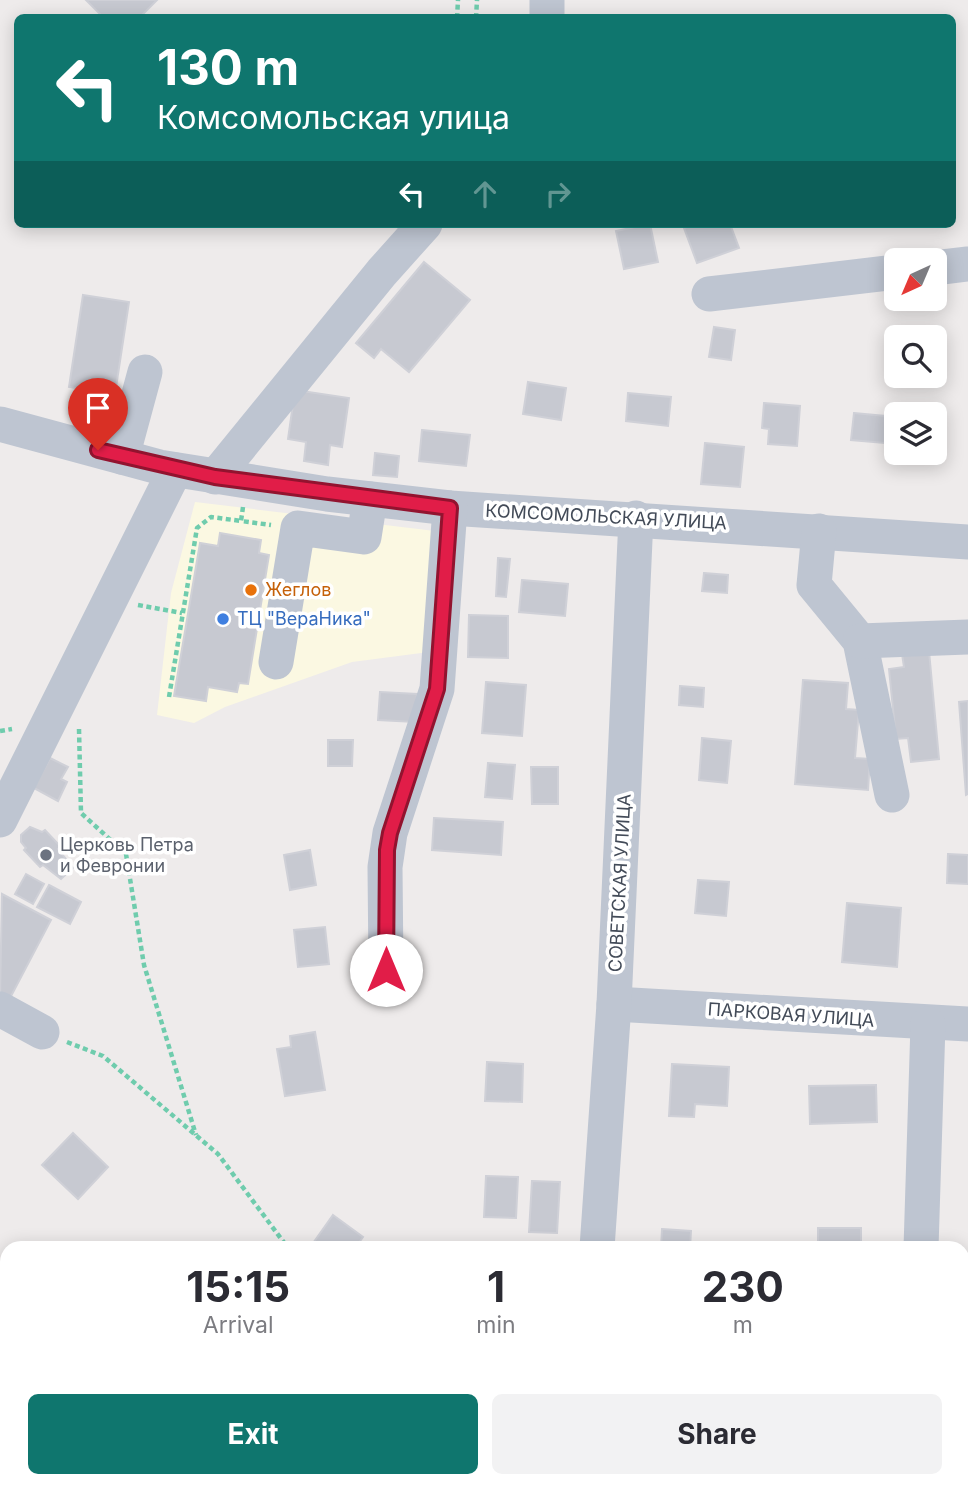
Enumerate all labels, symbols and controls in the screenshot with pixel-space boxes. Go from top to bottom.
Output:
text: 130 m [157,38,299,97]
icon: left [42,42,133,133]
text: Комсомольская улица [157,98,510,137]
icon: left [393,175,431,213]
icon: ahead [466,175,504,213]
icon: right [539,175,577,213]
north arrow [884,248,947,312]
map controls [884,248,947,465]
button: search [884,325,947,388]
pin [68,378,128,450]
icon: arrive [79,389,117,427]
button: layers [884,402,947,465]
street label: КОМСОМОЛЬСКАЯ УЛИЦА [485,500,727,533]
place label: Жеглов [265,579,331,600]
marker: Жеглов [243,582,259,598]
place label: ТЦ "ВераНика" [237,608,371,629]
marker: ТЦ "ВераНика" [215,611,231,627]
street label: СОВЕТСКАЯ УЛИЦА [604,793,635,973]
place label: Церковь Петра и Февронии [60,834,194,876]
marker: Церковь Петра и Февронии [38,847,54,863]
position arrow [349,933,423,1007]
street label: ПАРКОВАЯ УЛИЦА [707,998,875,1031]
text: 15:15 [186,1261,290,1312]
text: 1 [487,1261,505,1312]
text: 230 [702,1261,784,1312]
text: Arrival [203,1311,274,1339]
text: min [476,1311,516,1339]
text: m [733,1311,753,1339]
button: Exit [28,1394,478,1474]
button: Share [492,1394,942,1474]

